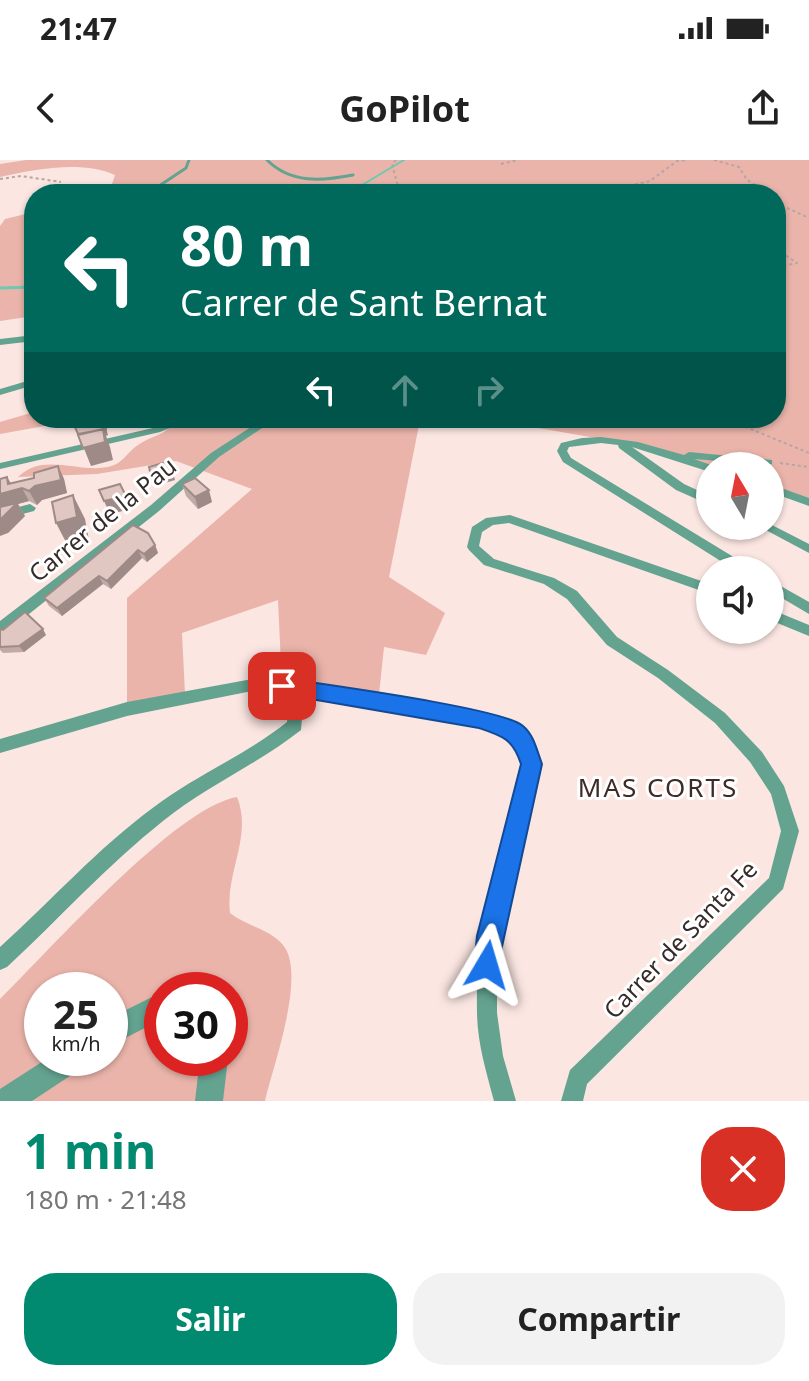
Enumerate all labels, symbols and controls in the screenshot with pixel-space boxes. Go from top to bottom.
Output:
text: 21:47 [40,8,117,49]
text: GoPilot [339,84,470,133]
icon: back [24,86,68,130]
icon: share [741,86,785,130]
text: 80 m [180,206,313,282]
icon: left [48,216,152,320]
text: Carrer de Sant Bernat [180,278,547,327]
icon: left [299,368,343,412]
icon: ahead [383,368,427,412]
icon: right [467,368,511,412]
street label: Carrer de la Pau [21,449,183,589]
north arrow [696,452,784,540]
map controls [696,452,784,644]
button: sound [696,556,784,644]
pin [248,652,316,720]
icon: arrive [260,664,304,708]
district label: MAS CORTS [578,769,738,805]
street label: Carrer de Santa Fe [596,853,764,1025]
position arrow [445,923,529,1007]
speed limit sign: 30 [144,972,248,1076]
text: 25 [53,986,99,1041]
text: km/h [51,1030,101,1057]
text: 1 min [24,1118,156,1183]
button: close [701,1127,785,1211]
text: 180 m · 21:48 [24,1181,187,1217]
button: Salir [24,1273,397,1365]
button: Compartir [413,1273,785,1365]

